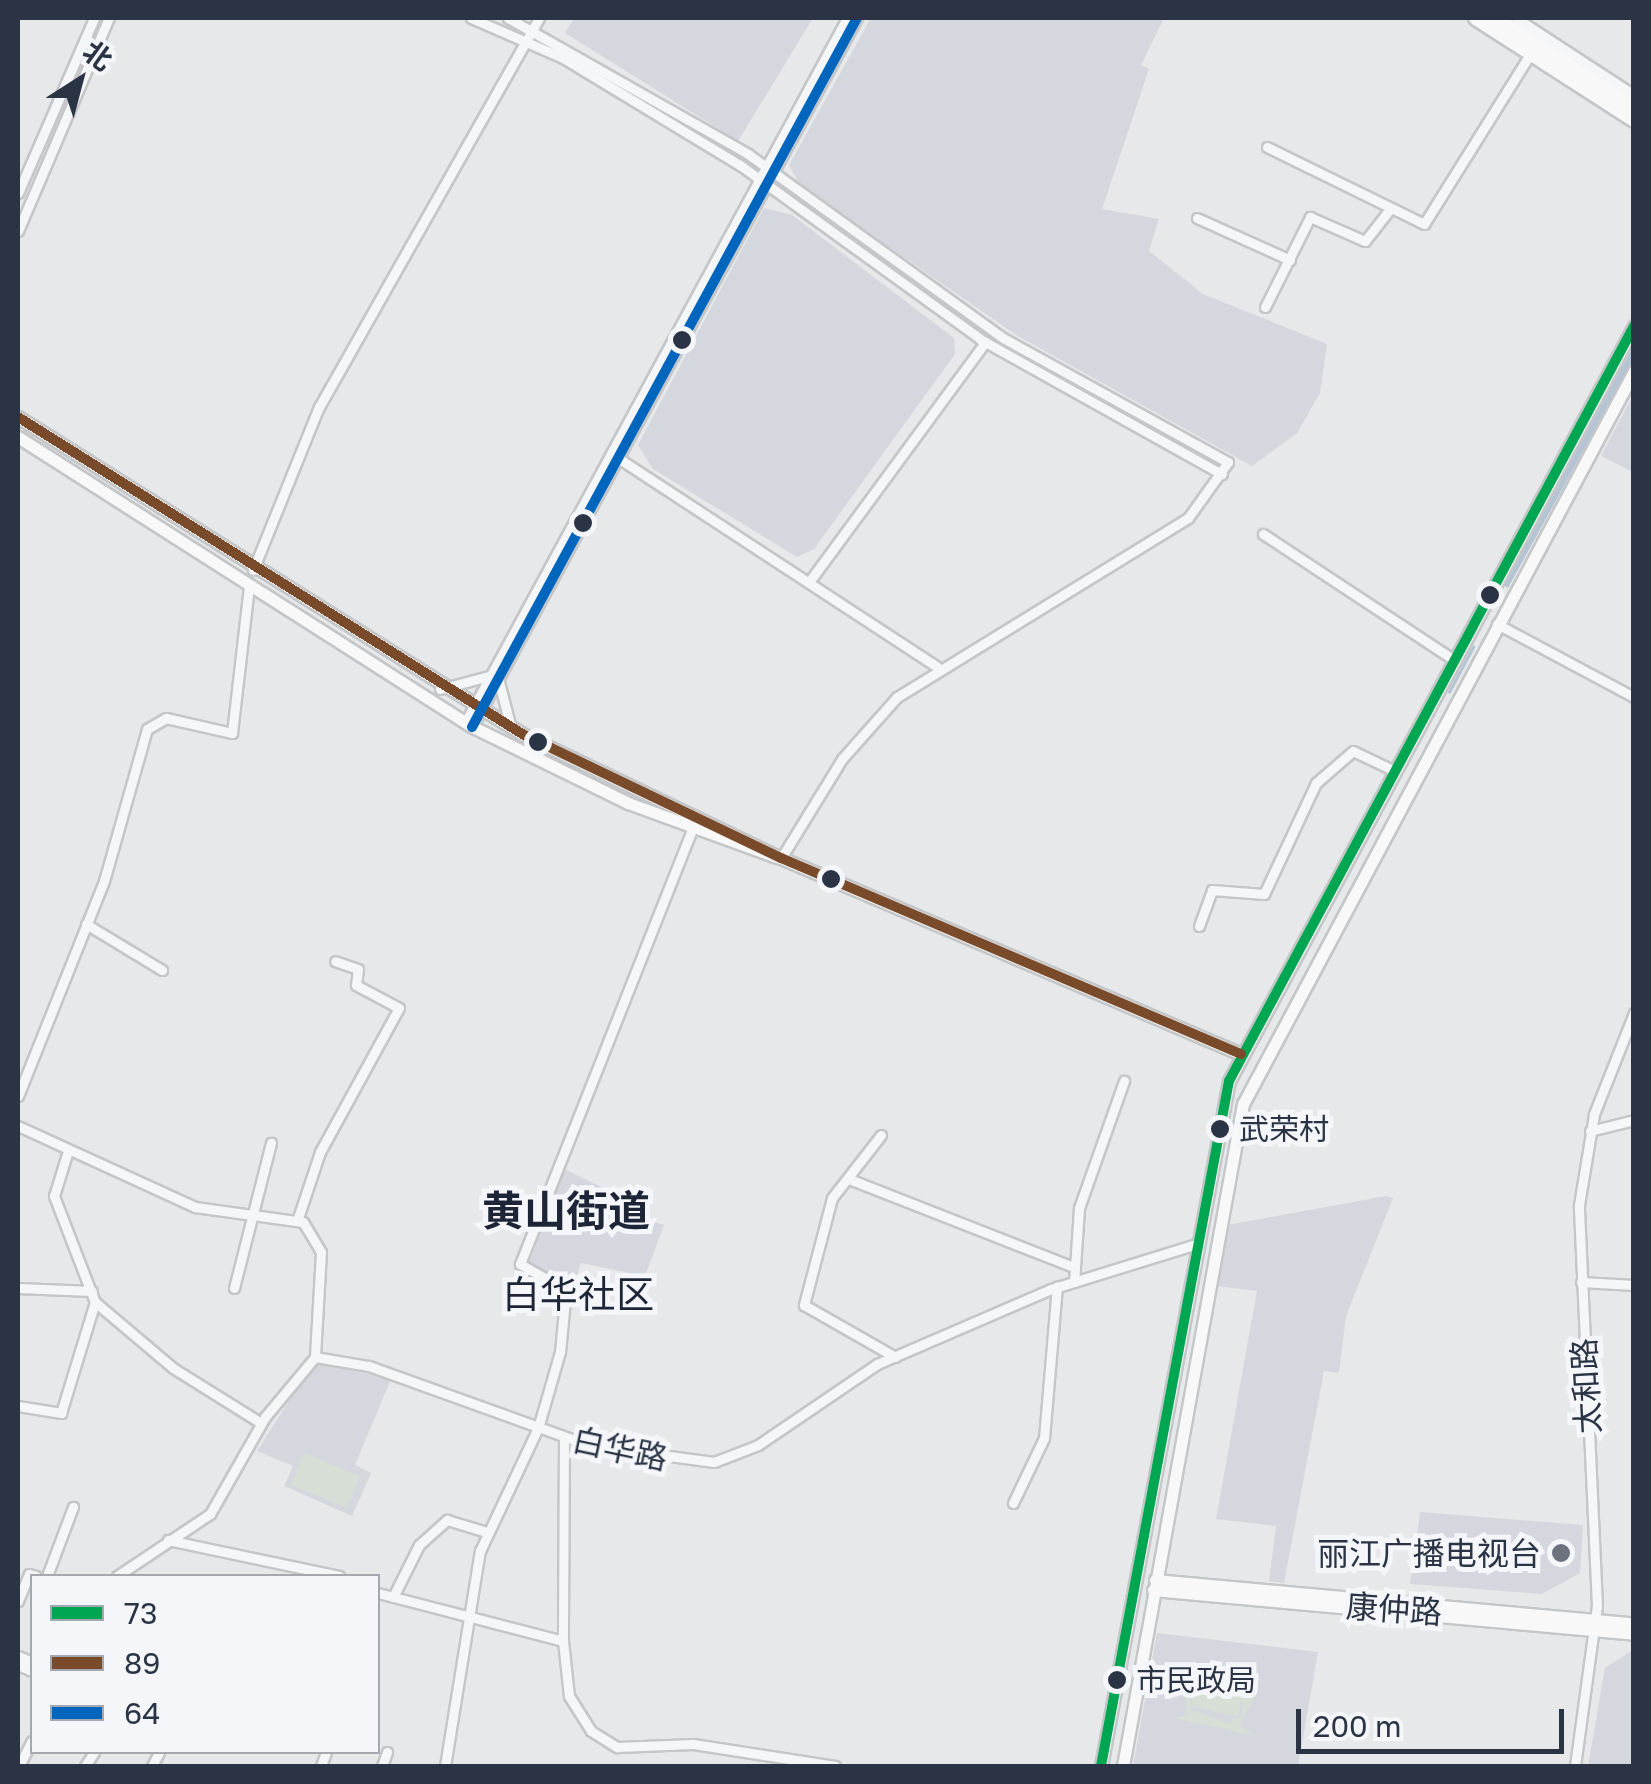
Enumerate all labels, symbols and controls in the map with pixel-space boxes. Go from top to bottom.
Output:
north arrow [30,30,130,130]
text: 北 [77,34,119,77]
unlabelled marker [672,330,692,350]
unlabelled marker [573,513,593,533]
unlabelled marker [1480,585,1500,605]
unlabelled marker [528,732,548,752]
unlabelled marker [821,869,841,889]
place label: 武荣村 [1239,1111,1329,1147]
marker: 武荣村 [1210,1119,1230,1139]
district label: 黄山街道 [482,1185,650,1235]
district label: 白华社区 [502,1271,654,1317]
street label: 太和路 [1564,1337,1608,1435]
street label: 白华路 [569,1420,671,1478]
place label: 丽江广播电视台 [1317,1534,1541,1572]
marker: 丽江广播电视台 [1550,1542,1572,1564]
legend [30,1574,380,1754]
street label: 康仲路 [1345,1586,1443,1632]
text: 73 [124,1595,157,1631]
text: 89 [124,1645,160,1681]
place label: 市民政局 [1136,1662,1256,1698]
marker: 市民政局 [1107,1670,1127,1690]
scale bar [1301,1689,1568,1751]
text: 64 [124,1695,160,1731]
text: 200 m [1313,1708,1402,1744]

